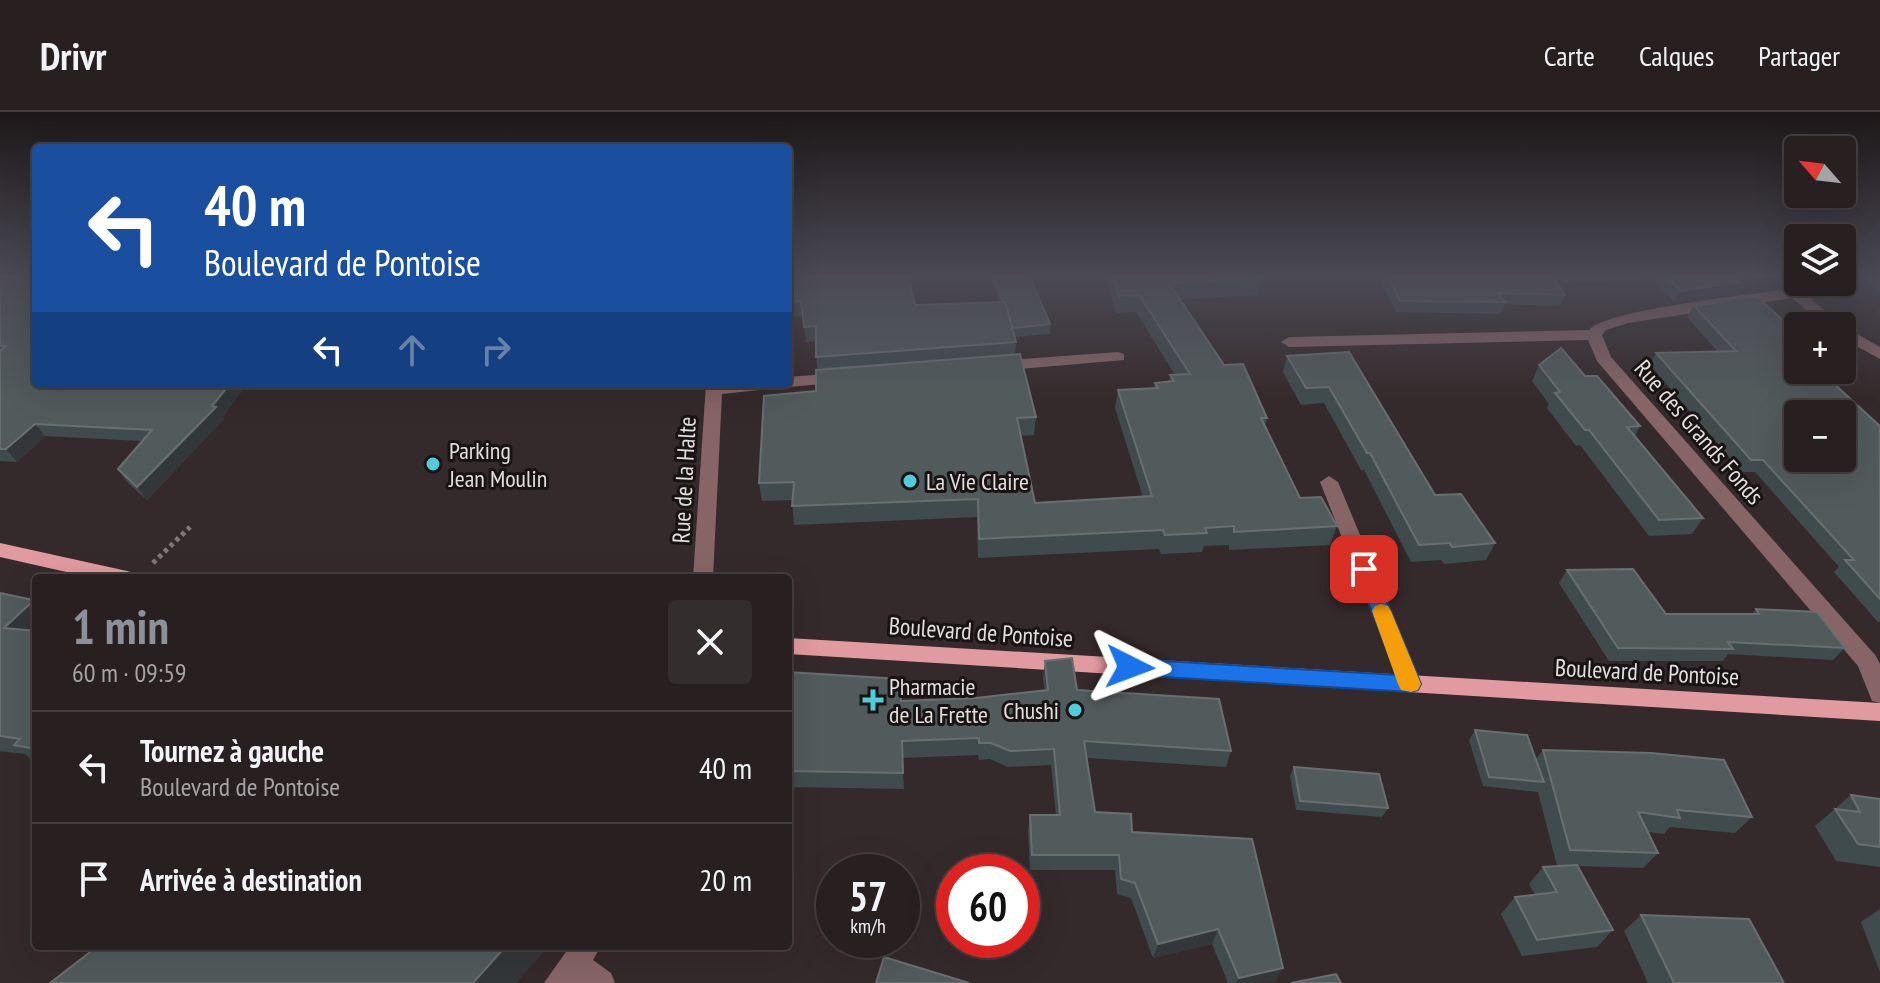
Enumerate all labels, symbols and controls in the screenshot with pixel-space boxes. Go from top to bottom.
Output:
text: Drivr [40,31,106,80]
text: Carte [1544,37,1595,74]
text: Calques [1639,37,1714,74]
text: Partager [1758,37,1840,74]
north arrow [1784,136,1856,208]
map controls [1784,136,1856,472]
text: 40 m [204,169,306,241]
icon: left [72,176,176,280]
button: layers [1784,224,1856,296]
text: Boulevard de Pontoise [204,239,481,286]
button: + [1784,312,1856,384]
icon: left [306,328,350,372]
icon: ahead [390,328,434,372]
icon: right [474,328,518,372]
street label: Rue des Grands Fonds [1628,353,1770,511]
button: − [1784,400,1856,472]
street label: Rue de la Halte [665,416,703,544]
place label: Parking Jean Moulin [448,435,547,494]
marker: Parking Jean Moulin [424,455,442,473]
place label: La Vie Claire [926,466,1029,497]
marker: La Vie Claire [901,472,919,490]
pin [1330,535,1398,603]
icon: arrive [1342,547,1386,591]
text: 1 min [72,595,169,657]
button: close [668,600,752,684]
street label: Boulevard de Pontoise [888,610,1074,654]
position arrow [1088,625,1172,709]
street label: Boulevard de Pontoise [1554,652,1740,692]
text: 60 m · 09:59 [72,656,187,689]
place label: Pharmacie de La Frette [889,671,988,730]
marker: Pharmacie de La Frette [864,691,882,709]
place label: Chushi [1003,695,1059,726]
marker: Chushi [1066,701,1084,719]
text: Tournez à gauche [140,731,324,770]
icon: left [72,745,116,789]
text: 40 m [699,748,752,787]
text: Boulevard de Pontoise [140,770,340,803]
speed limit sign: 60 [936,854,1040,958]
icon: arrive [72,857,116,901]
text: Arrivée à destination [140,860,362,899]
text: 20 m [699,860,752,899]
text: 57 [849,870,887,922]
text: km/h [850,913,886,939]

